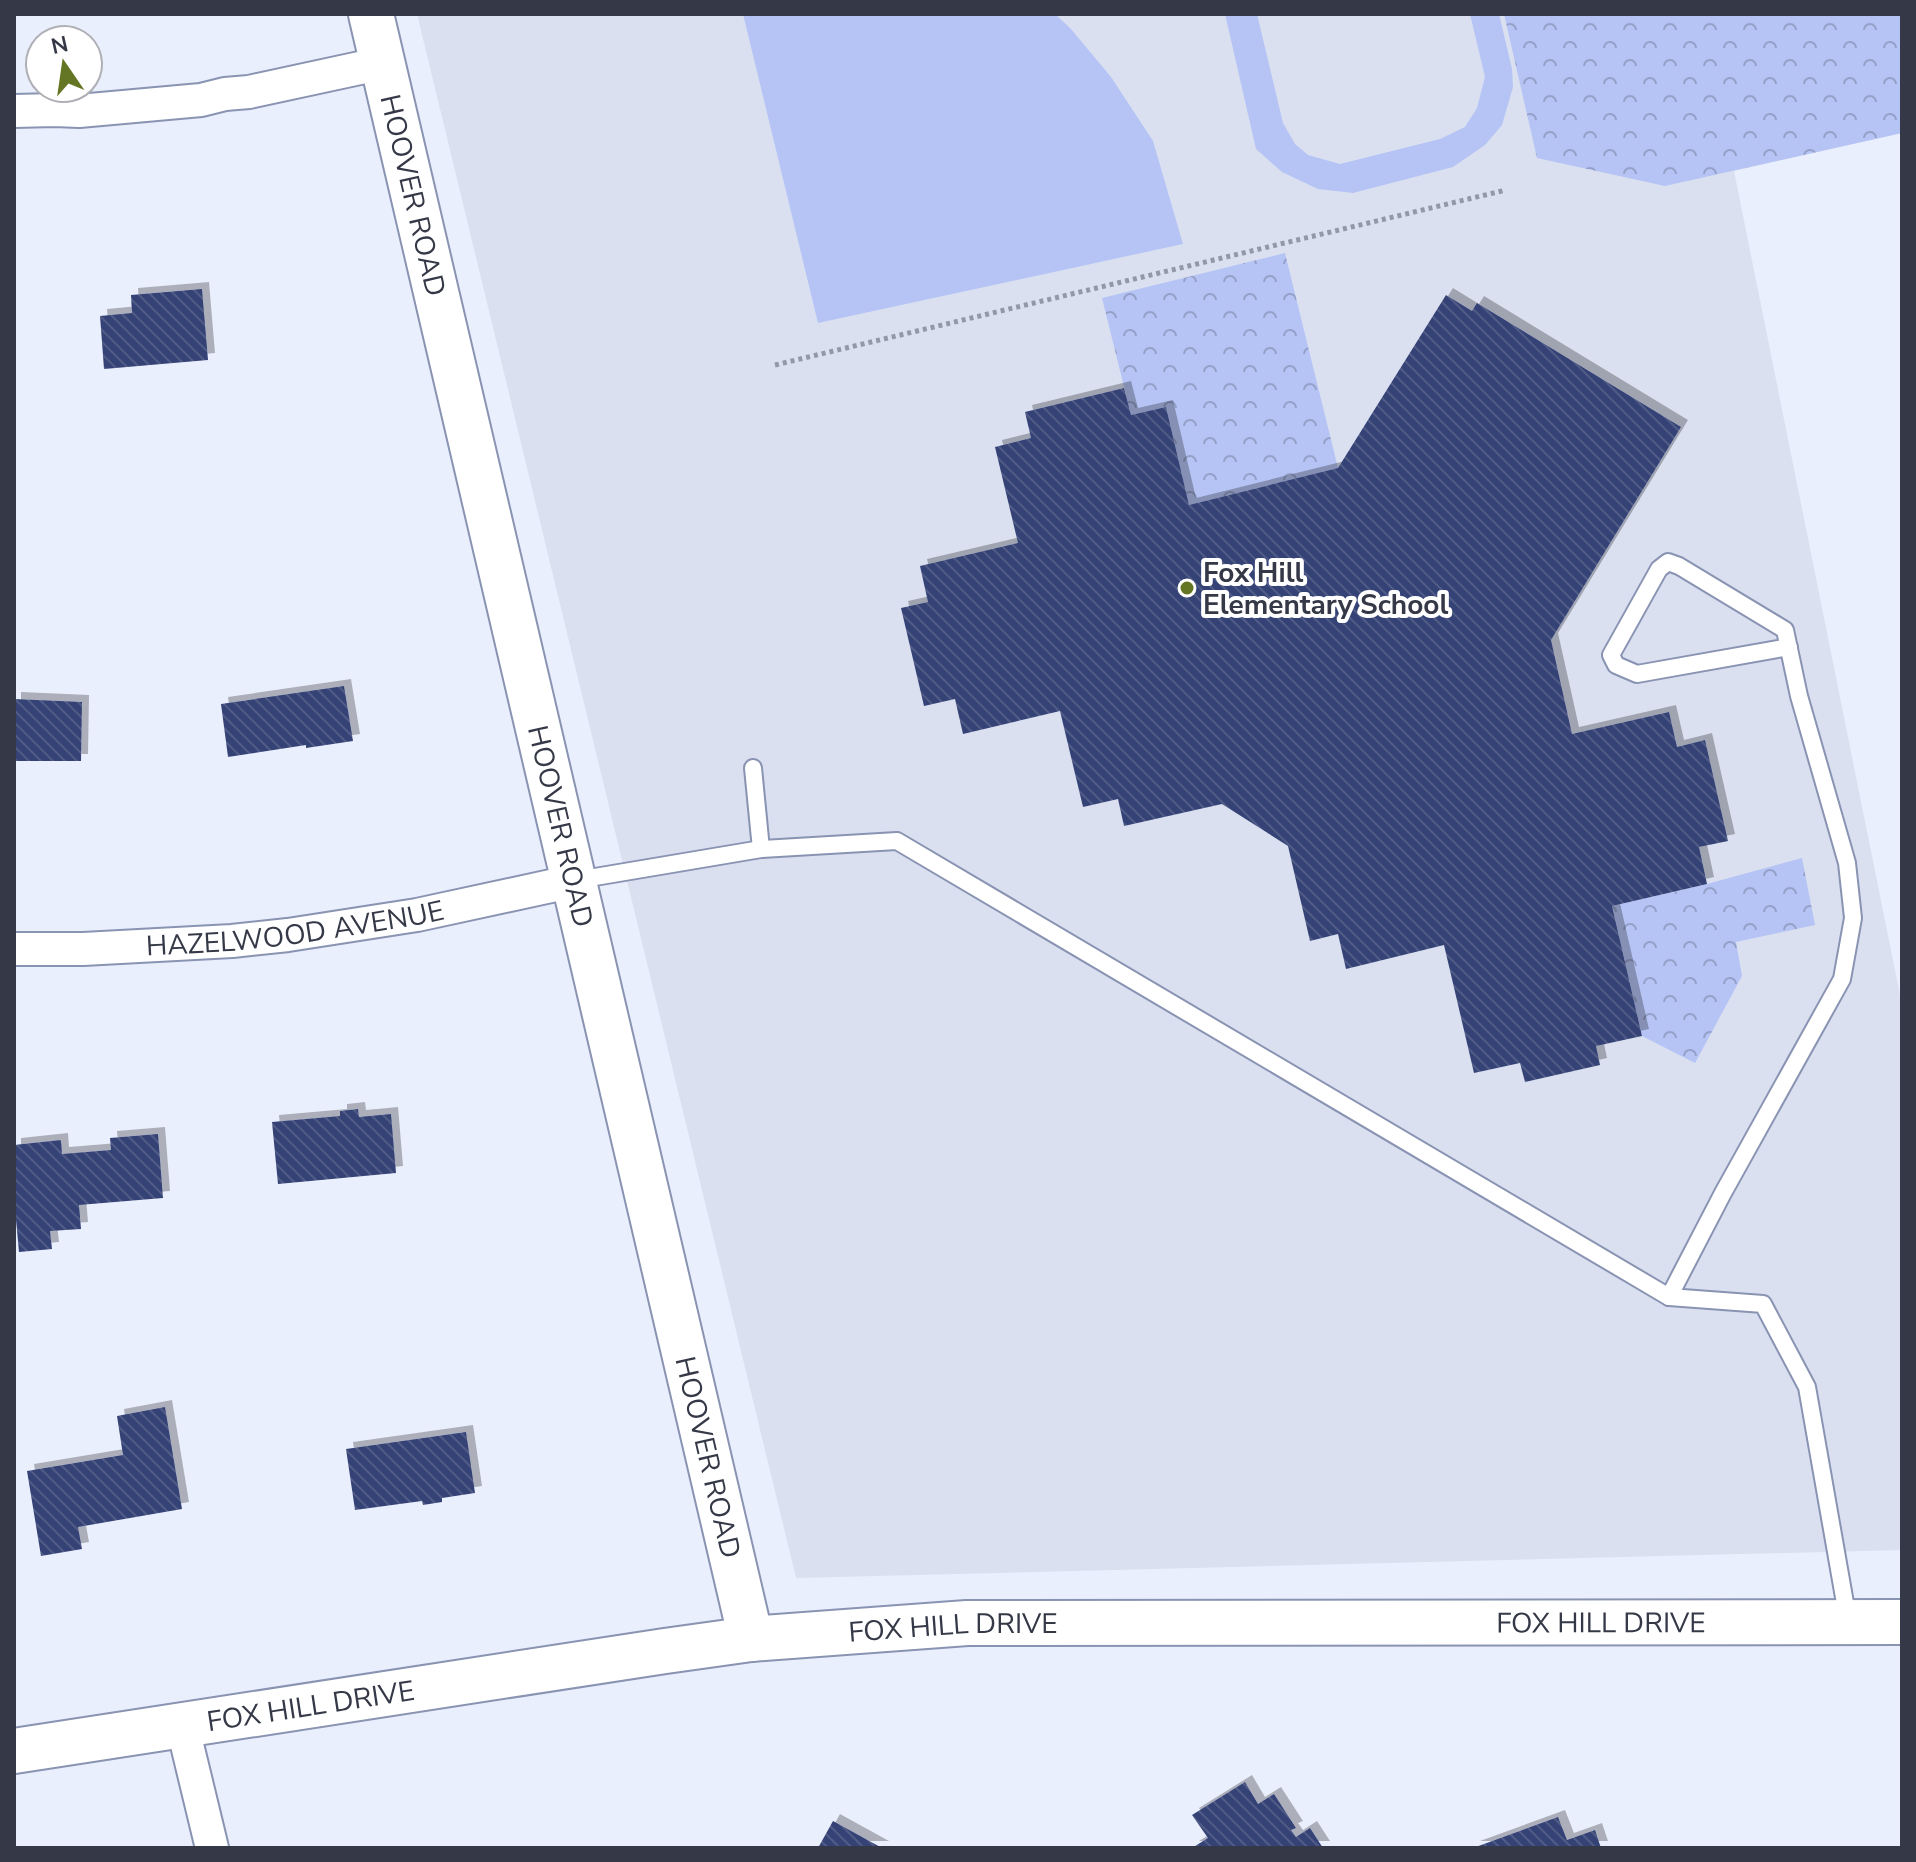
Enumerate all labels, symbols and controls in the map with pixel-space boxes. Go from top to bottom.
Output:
north arrow [24,24,104,104]
text: N [48,29,71,62]
street label: HOOVER ROAD [370,91,454,300]
place label: Fox Hill Elementary School [1203,554,1448,624]
marker: Fox Hill Elementary School [1178,579,1196,597]
street label: HOOVER ROAD [518,722,602,931]
street label: HAZELWOOD AVENUE [145,892,448,966]
street label: HOOVER ROAD [665,1353,749,1562]
street label: FOX HILL DRIVE [1496,1604,1706,1642]
street label: FOX HILL DRIVE [847,1605,1058,1652]
street label: FOX HILL DRIVE [204,1672,417,1741]

